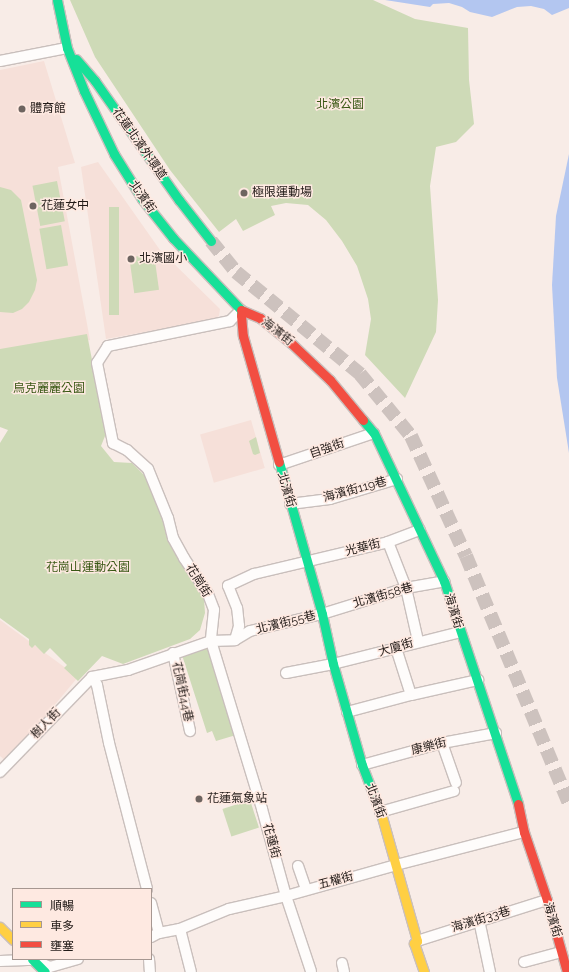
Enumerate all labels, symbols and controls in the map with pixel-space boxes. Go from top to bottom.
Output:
park label: 北濱公園 [316,98,364,112]
place label: 體育館 [30,102,66,116]
marker: 體育館 [17,104,27,114]
street label: 花蓮北濱外環道 [109,105,169,183]
street label: 北濱街 [126,178,158,216]
place label: 極限運動場 [252,186,312,200]
marker: 極限運動場 [239,188,249,198]
place label: 花蓮女中 [41,199,89,213]
marker: 花蓮女中 [28,201,38,211]
place label: 北濱國小 [139,252,187,266]
marker: 北濱國小 [126,254,136,264]
street label: 海濱街 [258,315,296,349]
park label: 烏克麗麗公園 [13,382,85,396]
street label: 自強街 [308,436,346,462]
street label: 北濱街 [274,471,298,509]
street label: 海濱街119巷 [322,475,388,505]
street label: 光華街 [344,537,382,559]
park label: 花崗山運動公園 [46,561,130,575]
street label: 花崗街 [182,562,214,600]
street label: 北濱街58巷 [351,581,415,611]
street label: 海濱街 [441,592,465,630]
street label: 北濱街55巷 [255,609,317,637]
street label: 大廈街 [377,636,415,660]
street label: 花崗街44巷 [169,661,195,723]
street label: 樹人街 [28,706,64,742]
street label: 康樂街 [410,736,448,758]
street label: 北濱街 [362,782,388,820]
place label: 花蓮氣象站 [207,792,267,806]
marker: 花蓮氣象站 [194,794,204,804]
street label: 花蓮街 [259,822,283,860]
street label: 五權街 [317,869,355,893]
legend [12,888,152,960]
text: 順暢 [50,899,74,913]
street label: 海濱街 [540,901,564,939]
street label: 海濱街33巷 [450,904,512,936]
text: 車多 [50,919,74,933]
text: 壅塞 [50,939,74,953]

